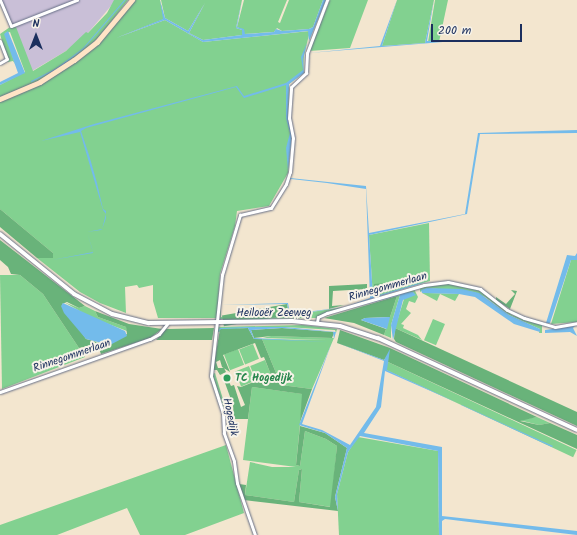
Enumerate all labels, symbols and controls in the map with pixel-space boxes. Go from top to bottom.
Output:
text: N [33,15,39,33]
north arrow [16,16,56,56]
scale bar [433,16,524,42]
text: 200 m [438,21,471,40]
street label: Rinnegommerlaan [347,270,429,304]
street label: Heilooër Zeeweg [237,306,311,320]
street label: Rinnegommerlaan [32,337,112,375]
place label: TC Hogedijk [235,371,292,385]
marker: TC Hogedijk [222,373,232,383]
street label: Hogedijk [220,397,240,437]

